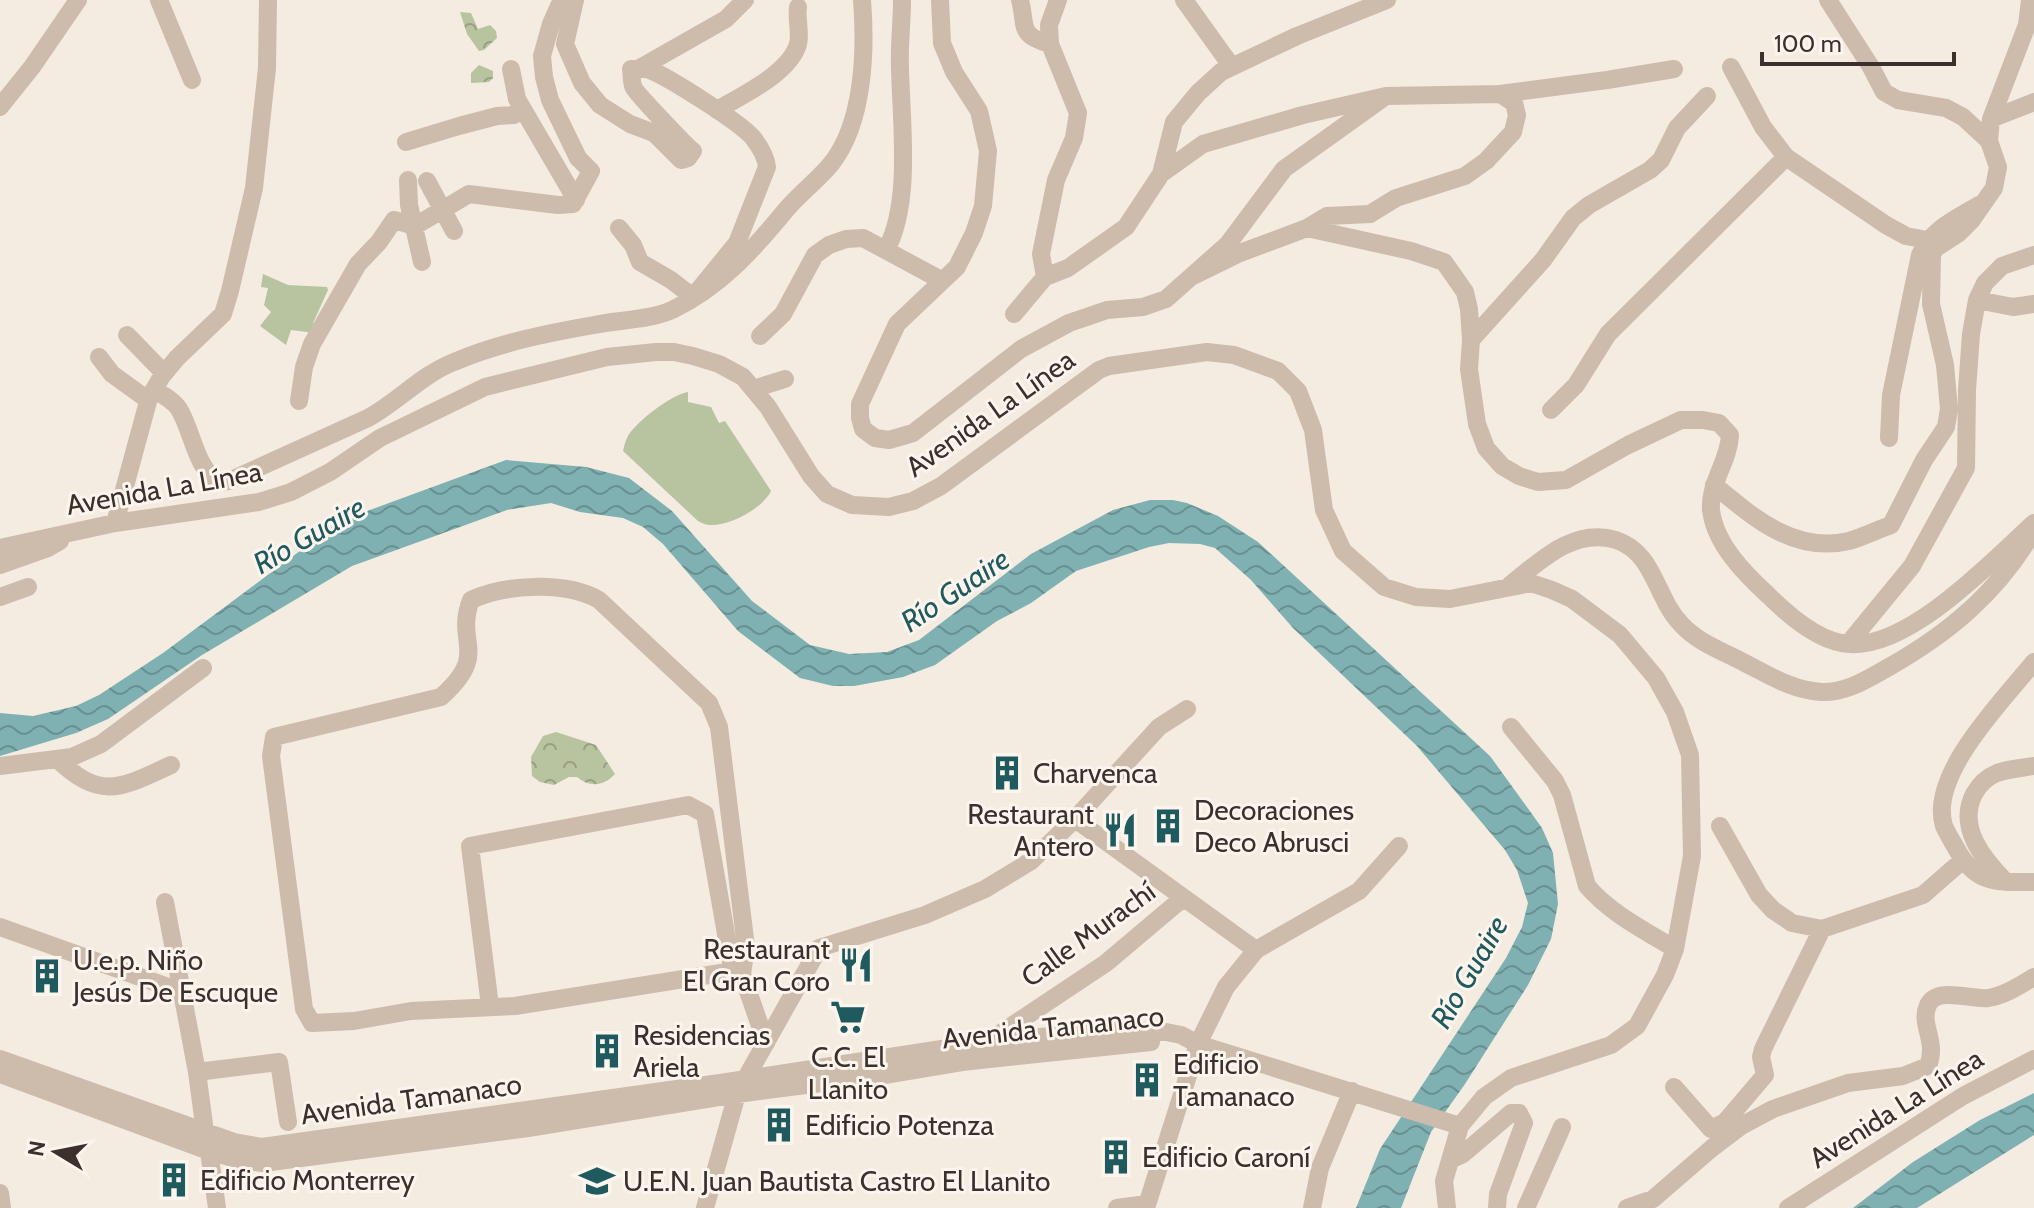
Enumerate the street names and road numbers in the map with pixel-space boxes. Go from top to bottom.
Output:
street label: Avenida La Línea [899,342,1081,484]
street label: Avenida La Línea [63,454,265,522]
street label: Calle Murachí [1014,874,1162,994]
street label: Avenida Tamanaco [941,998,1165,1056]
street label: Avenida La Línea [1803,1041,1990,1175]
street label: Avenida Tamanaco [298,1067,524,1131]

